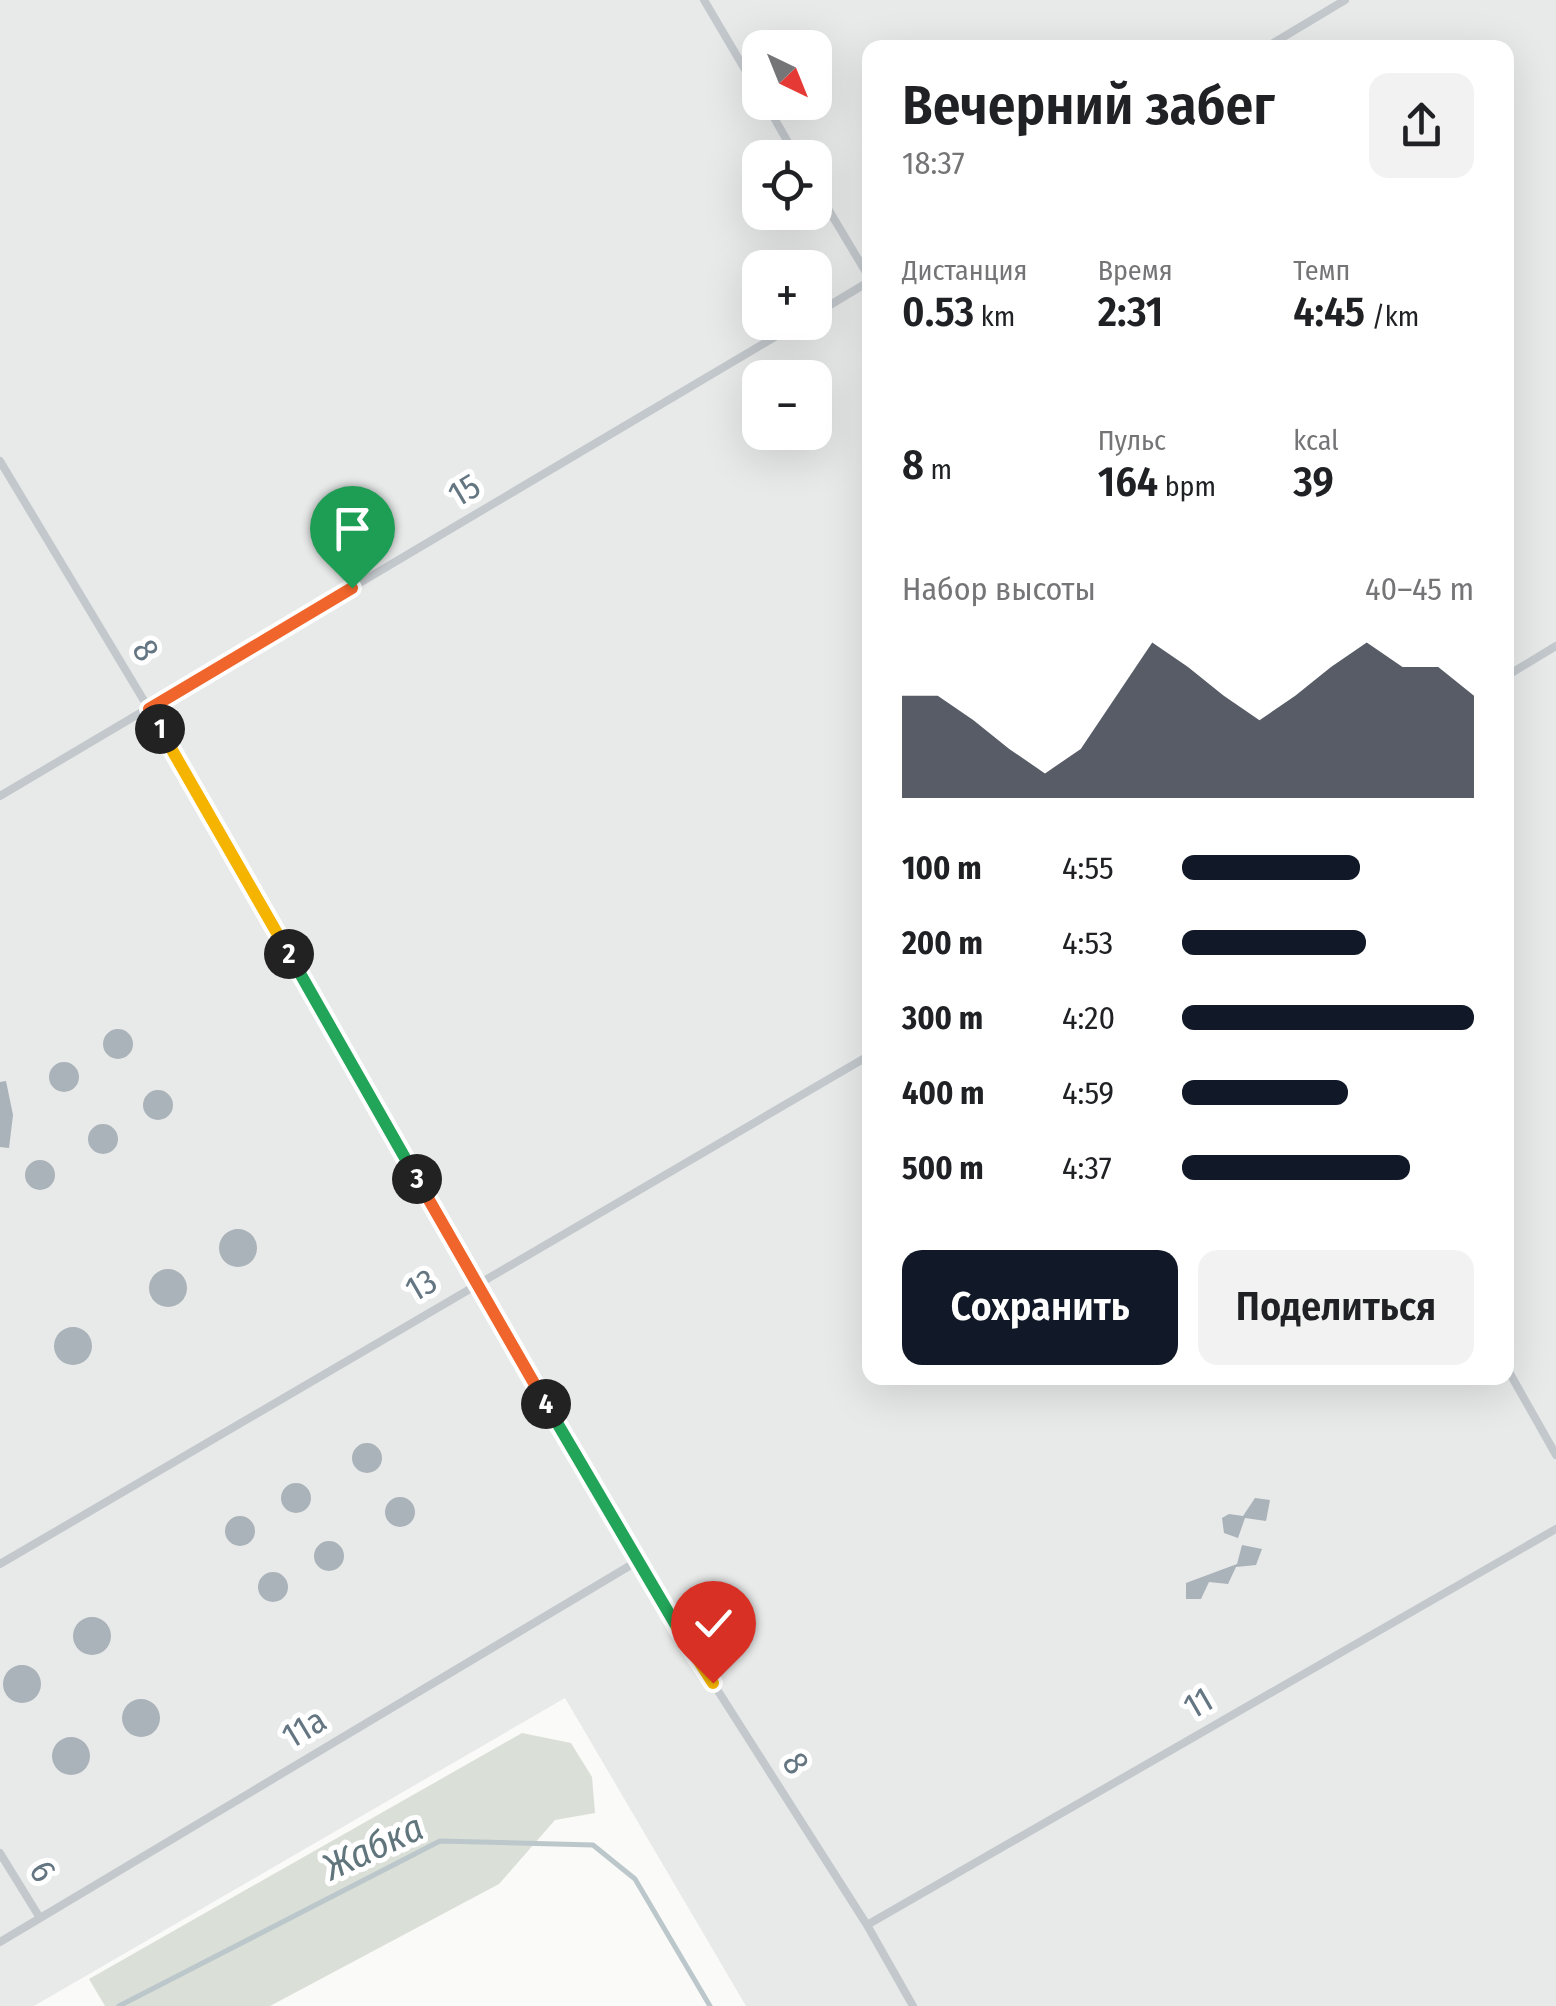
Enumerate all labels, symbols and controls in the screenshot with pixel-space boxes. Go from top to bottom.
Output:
north arrow [742,30,832,120]
map controls [742,30,832,450]
text: Вечерний забег [902,73,1275,139]
button: share [1369,73,1474,178]
button: locate [742,140,832,230]
text: 18:37 [902,144,965,182]
button: + [742,250,832,340]
text: Дистанция [902,254,1027,287]
text: Время [1098,254,1173,287]
text: Темп [1293,254,1350,287]
text: 0.53 [902,287,974,337]
text: 2:31 [1098,287,1163,337]
text: 4:45 [1293,287,1365,337]
text: km [974,300,1015,333]
text: /km [1365,300,1419,333]
button: − [742,360,832,450]
text: Пульс [1098,424,1166,457]
text: kcal [1293,424,1339,457]
text: 8 [902,440,924,490]
text: m [924,453,952,486]
text: 164 [1098,457,1158,507]
text: 39 [1293,457,1334,507]
street label: 15 [440,464,488,516]
text: bpm [1158,470,1216,503]
pin [310,486,395,589]
icon: arrive [325,501,380,556]
text: Набор высоты [902,570,1096,608]
text: 40–45 m [1365,570,1474,608]
street label: 8 [123,632,169,668]
pin: 1 [135,704,185,754]
text: 1 [154,712,166,745]
text: 100 m [902,849,982,887]
text: 4:55 [1062,849,1114,887]
text: 200 m [902,924,983,962]
text: 4:53 [1062,924,1113,962]
pin: 2 [264,929,314,979]
text: 2 [283,937,295,970]
text: 300 m [902,999,983,1037]
text: 4:20 [1062,999,1115,1037]
text: 400 m [902,1074,984,1112]
text: 4:59 [1062,1074,1114,1112]
text: 500 m [902,1149,984,1187]
text: 4:37 [1062,1149,1112,1187]
pin: 3 [392,1154,442,1204]
text: 3 [410,1162,424,1195]
button: Сохранить [902,1250,1178,1365]
button: Поделиться [1198,1250,1474,1365]
street label: 13 [398,1259,444,1311]
pin: 4 [521,1379,571,1429]
text: 4 [539,1387,553,1420]
pin [671,1581,756,1684]
icon: check [686,1596,741,1651]
street label: 11 [1176,1678,1220,1728]
street label: 11a [274,1699,334,1757]
street label: 8 [774,1744,818,1782]
water label: Жабка [315,1804,431,1891]
street label: 6 [21,1853,65,1889]

